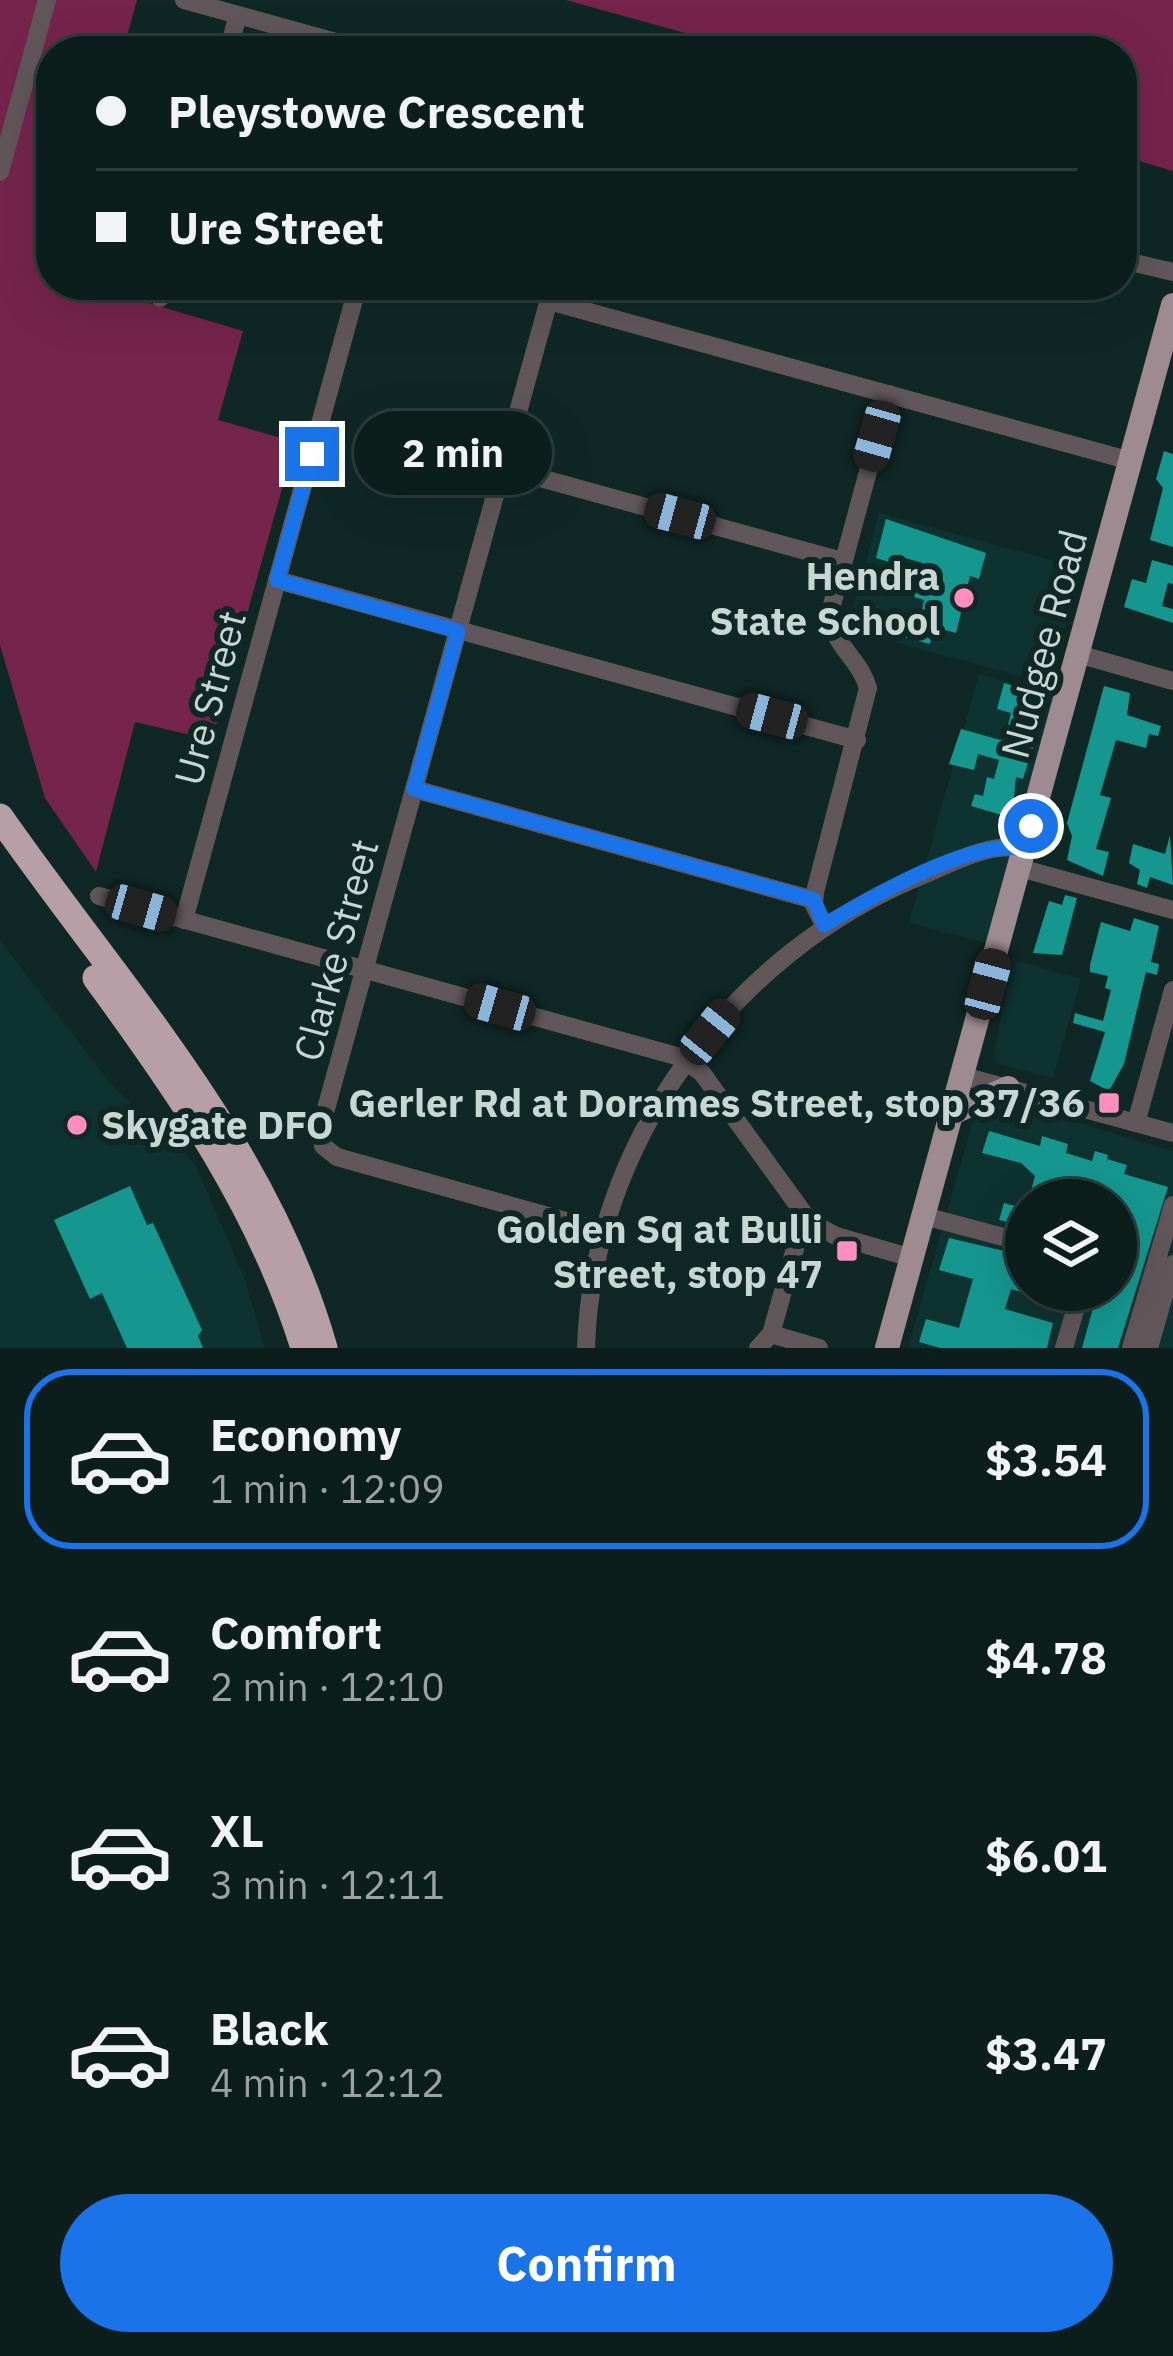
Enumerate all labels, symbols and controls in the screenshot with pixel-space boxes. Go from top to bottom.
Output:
text: Pleystowe Crescent [168,82,585,140]
text: Ure Street [168,198,384,256]
car [850,396,904,476]
callout: 2 min [354,412,552,496]
route end [285,427,339,481]
text: 2 min [402,427,504,478]
car [641,489,719,543]
street label: Nudgee Road [989,524,1098,764]
place label: Hendra State School [710,550,940,646]
marker: Hendra State School [951,585,977,611]
street label: Ure Street [162,605,257,791]
car [733,689,811,743]
route start [1004,799,1058,853]
street label: Clarke Street [281,833,390,1066]
car [101,881,181,935]
car [961,945,1015,1023]
car [460,980,540,1034]
car [673,993,747,1071]
place label: Gerler Rd at Dorames Street, stop 37/36 [348,1077,1085,1128]
marker: Gerler Rd at Dorames Street, stop 37/36 [1096,1090,1122,1116]
place label: Skygate DFO [101,1099,334,1150]
marker: Skygate DFO [64,1112,90,1138]
map controls [1005,1179,1137,1311]
button: layers [1005,1179,1137,1311]
place label: Golden Sq at Bulli Street, stop 47 [496,1203,823,1299]
marker: Golden Sq at Bulli Street, stop 47 [834,1238,860,1264]
icon: car [66,1405,174,1513]
text: Economy [210,1405,401,1463]
text: $3.54 [985,1430,1107,1488]
text: 1 min · 12:09 [210,1463,445,1514]
icon: car [66,1603,174,1711]
text: Comfort [210,1603,382,1661]
text: $4.78 [985,1628,1107,1686]
text: 2 min · 12:10 [210,1661,445,1712]
icon: car [66,1801,174,1909]
text: XL [210,1801,264,1859]
text: $6.01 [985,1826,1107,1884]
text: 3 min · 12:11 [210,1859,445,1910]
icon: car [66,1999,174,2107]
text: Black [210,1999,329,2057]
text: $3.47 [985,2024,1107,2082]
text: 4 min · 12:12 [210,2057,445,2108]
button: Confirm [60,2194,1113,2332]

